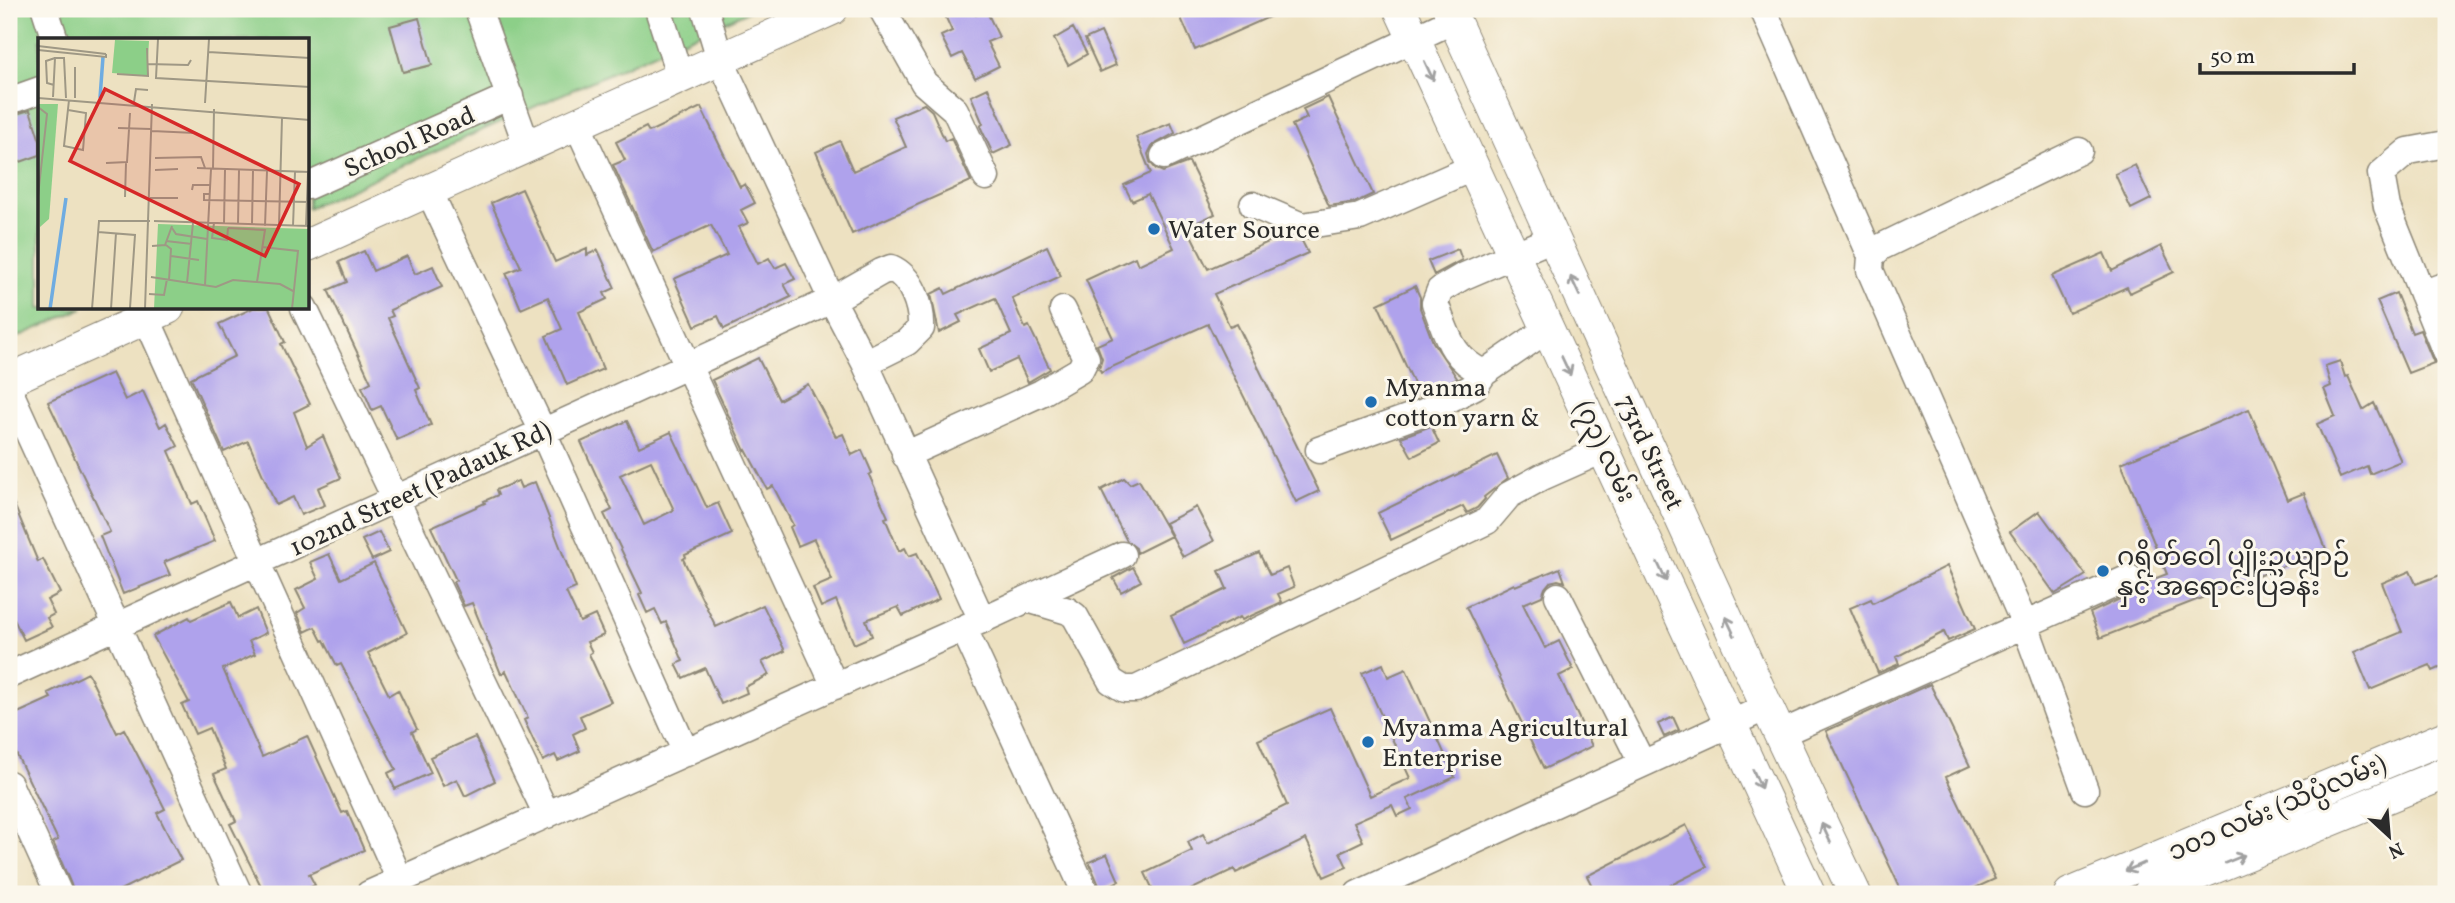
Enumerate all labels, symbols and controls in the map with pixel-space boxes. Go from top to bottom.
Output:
scale bar [2200,32,2354,76]
inset map [38,38,310,310]
text: 50 m [2210,43,2255,72]
one-way arrow [1423,60,1436,81]
street label: School Road [339,98,481,188]
place label: Water Source [1168,213,1320,249]
marker: Water Source [1146,221,1162,237]
one-way arrow [1568,275,1581,297]
one-way arrow [1560,355,1573,376]
place label: Myanma cotton yarn & [1385,371,1540,437]
street label: 73rd Street [1607,389,1692,517]
marker: Myanma cotton yarn & [1363,394,1379,410]
street label: (၇၃) လမ်း [1564,394,1644,509]
street label: 102nd Street (Padauk Rd) [284,413,558,566]
place label: ဂရိတ်ဝေါ ပျိုးဥယျာဉ် နှင့် အရောင်းပြခန်း [2117,539,2349,607]
one-way arrow [1656,561,1669,582]
marker: ဂရိတ်ဝေါ ပျိုးဥယျာဉ် နှင့် အရောင်းပြခန်း [2095,563,2111,579]
one-way arrow [1723,616,1736,637]
place label: Myanma Agricultural Enterprise [1382,711,1628,777]
marker: Myanma Agricultural Enterprise [1360,734,1376,750]
street label: ၁၀၁ လမ်း (သိပ္ပံလမ်း) [2163,746,2393,873]
one-way arrow [1751,767,1764,789]
north arrow [2354,802,2424,872]
one-way arrow [1819,822,1832,843]
text: N [2383,835,2407,864]
one-way arrow [2224,852,2246,865]
one-way arrow [2124,861,2146,874]

